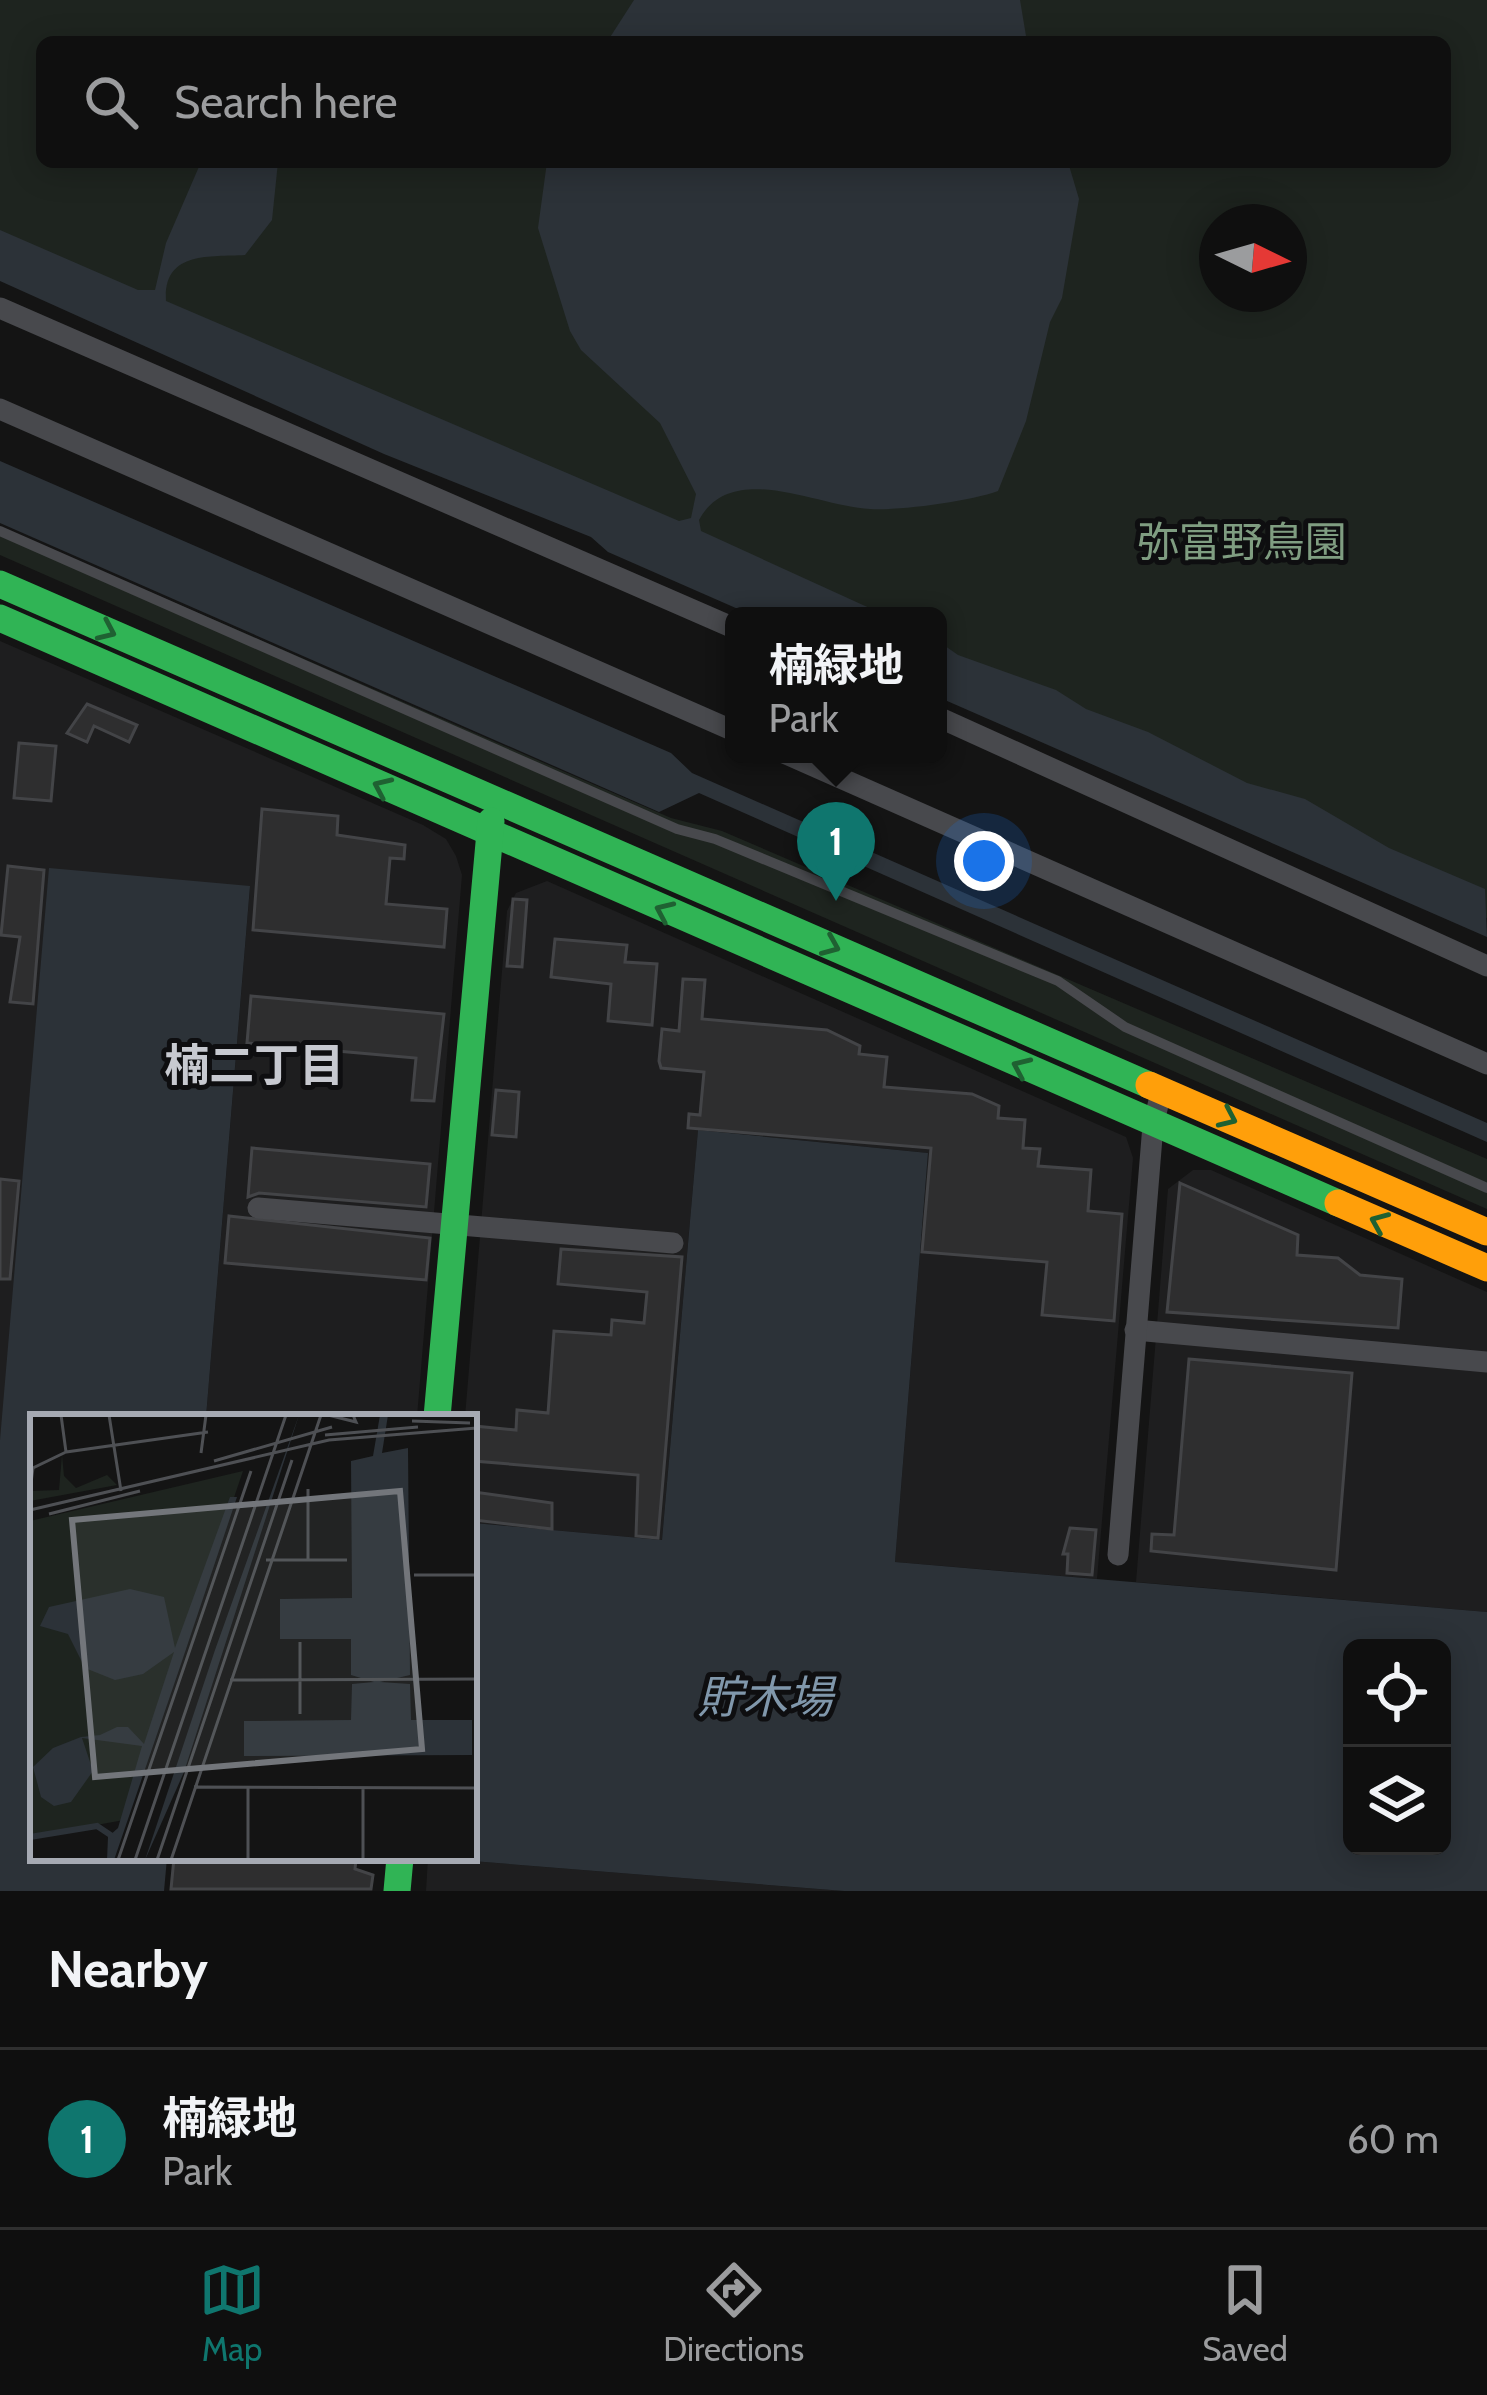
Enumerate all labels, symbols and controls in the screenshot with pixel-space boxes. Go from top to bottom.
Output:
search box [36,36,1451,168]
icon: search [78,69,144,135]
text: Search here [174,75,398,129]
north arrow [1199,204,1307,312]
park label: 弥富野鳥園 [1137,516,1347,568]
popup [725,607,947,763]
one-way arrow [96,617,117,641]
text: 楠緑地 [768,638,904,692]
text: Park [768,694,839,742]
one-way arrow [373,778,395,802]
pin: 1 [797,802,875,901]
your location [954,831,1014,891]
one-way arrow [655,901,676,925]
one-way arrow [819,931,841,955]
district label: 楠二丁目 [164,1038,344,1092]
one-way arrow [1012,1057,1033,1081]
one-way arrow [1215,1103,1237,1127]
one-way arrow [1370,1212,1392,1236]
inset map [30,1414,477,1861]
map controls [1343,1639,1451,1855]
button: locate [1343,1639,1451,1747]
water label: 貯木場 [697,1670,837,1724]
button: layers [1343,1747,1451,1855]
text: Nearby [48,1938,208,2000]
text: 楠緑地 [162,2091,297,2145]
text: 1 [80,2115,94,2163]
text: 60 m [1347,2115,1439,2163]
text: Park [162,2147,232,2195]
tab: Map [199,2257,265,2369]
tab: Directions [663,2257,804,2369]
tab: Saved [1202,2257,1288,2369]

